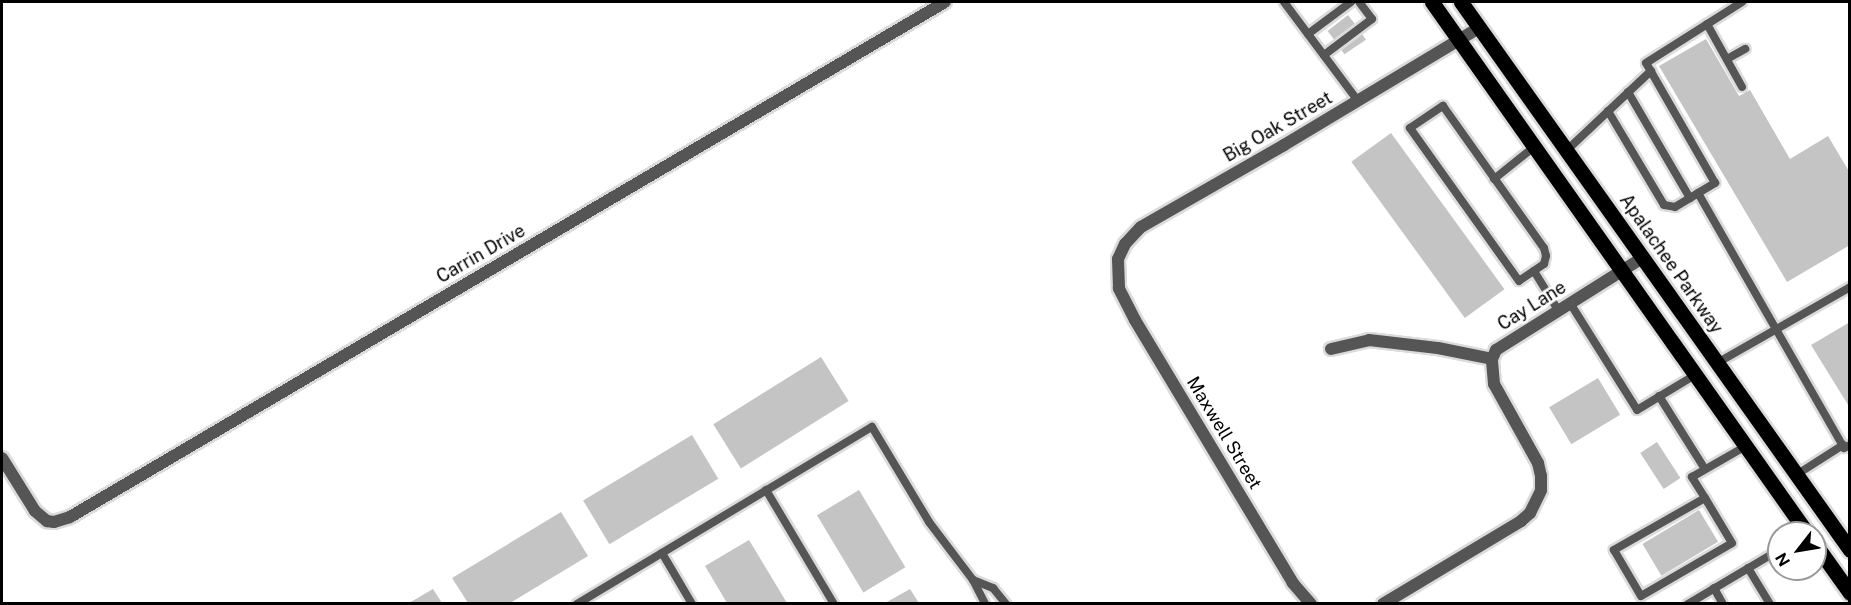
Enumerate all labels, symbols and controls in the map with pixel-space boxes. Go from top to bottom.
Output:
street label: Big Oak Street [1220,87,1336,167]
street label: Apalachee Parkway [1615,190,1727,338]
street label: Carrin Drive [433,220,529,288]
street label: Cay Lane [1494,277,1570,335]
street label: Maxwell Street [1182,373,1266,493]
north arrow [1767,521,1827,581]
text: N [1771,549,1794,570]

